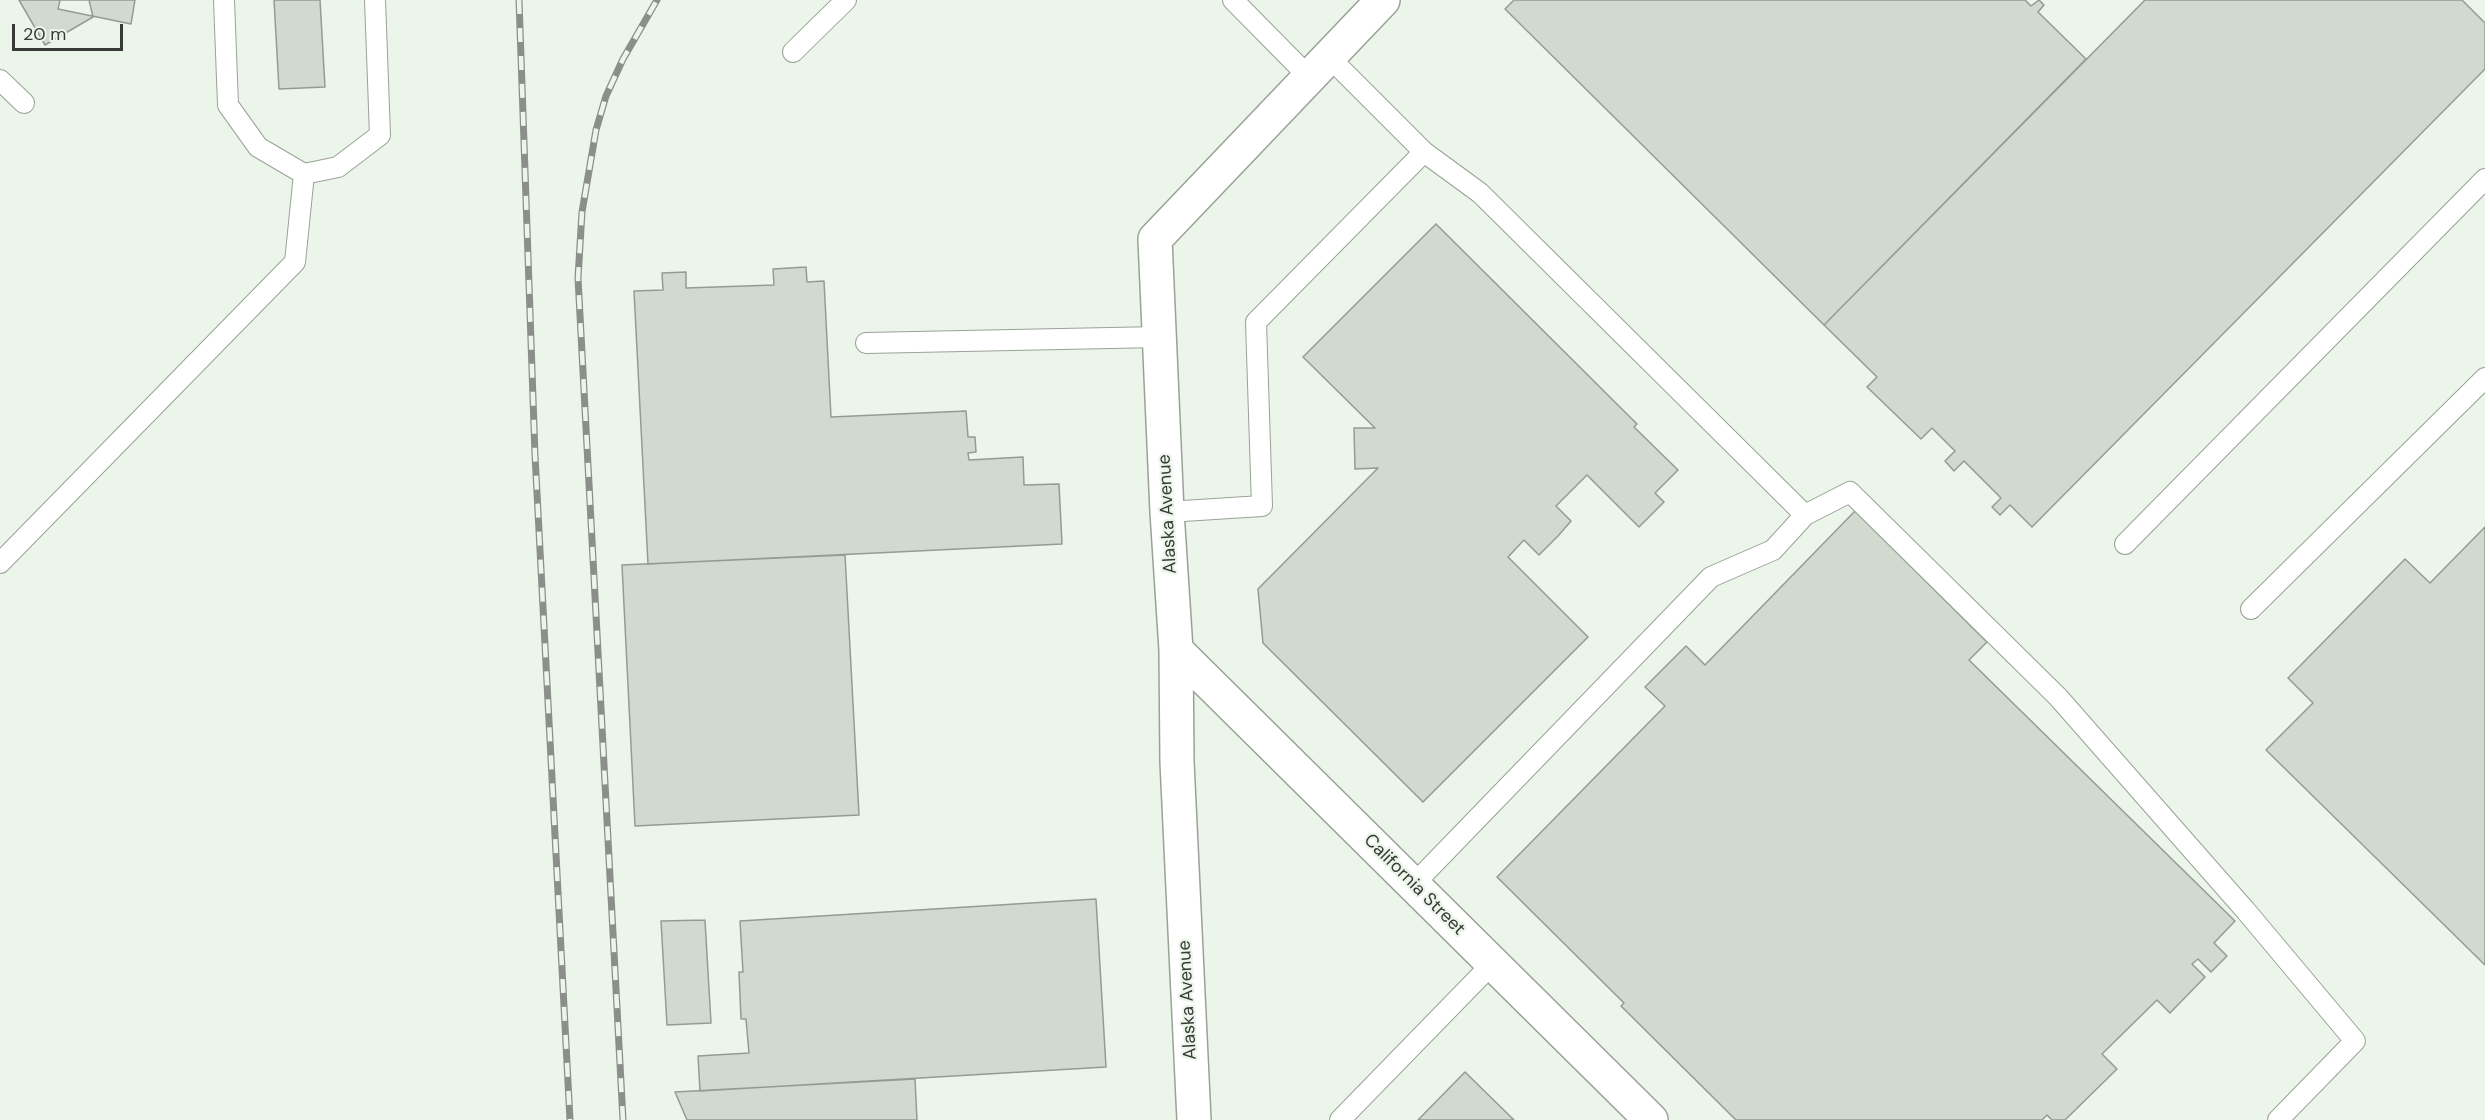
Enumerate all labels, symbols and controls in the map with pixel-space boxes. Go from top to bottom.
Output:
scale bar [15,12,126,50]
text: 20 m [23,22,66,46]
street label: Alaska Avenue [1154,454,1182,574]
street label: California Street [1359,830,1469,940]
street label: Alaska Avenue [1174,940,1202,1060]

